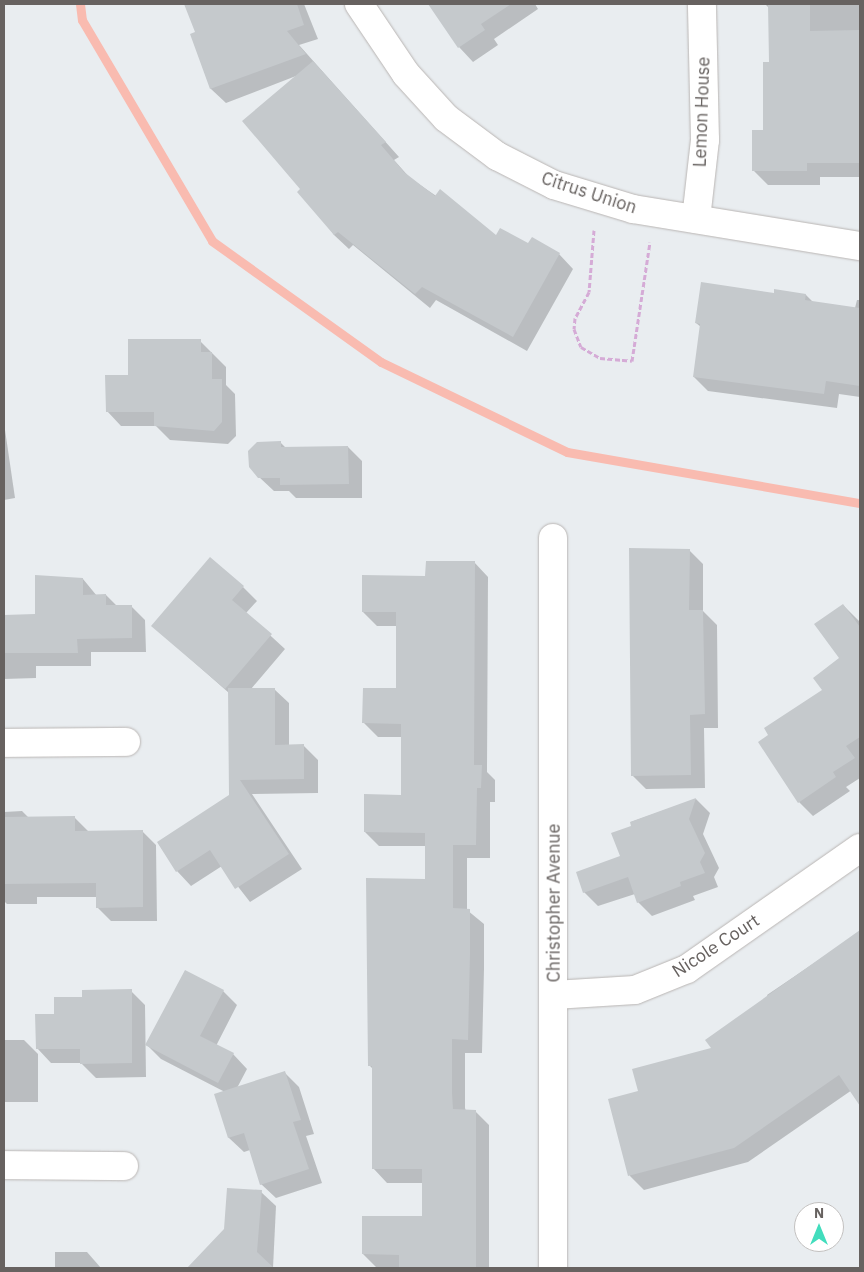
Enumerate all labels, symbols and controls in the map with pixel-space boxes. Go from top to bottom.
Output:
street label: Lemon House [689,56,715,168]
street label: Citrus Union [539,167,639,219]
street label: Christopher Avenue [543,824,565,982]
street label: Nicole Court [668,910,764,982]
north arrow [794,1202,844,1252]
text: N [814,1204,824,1222]

